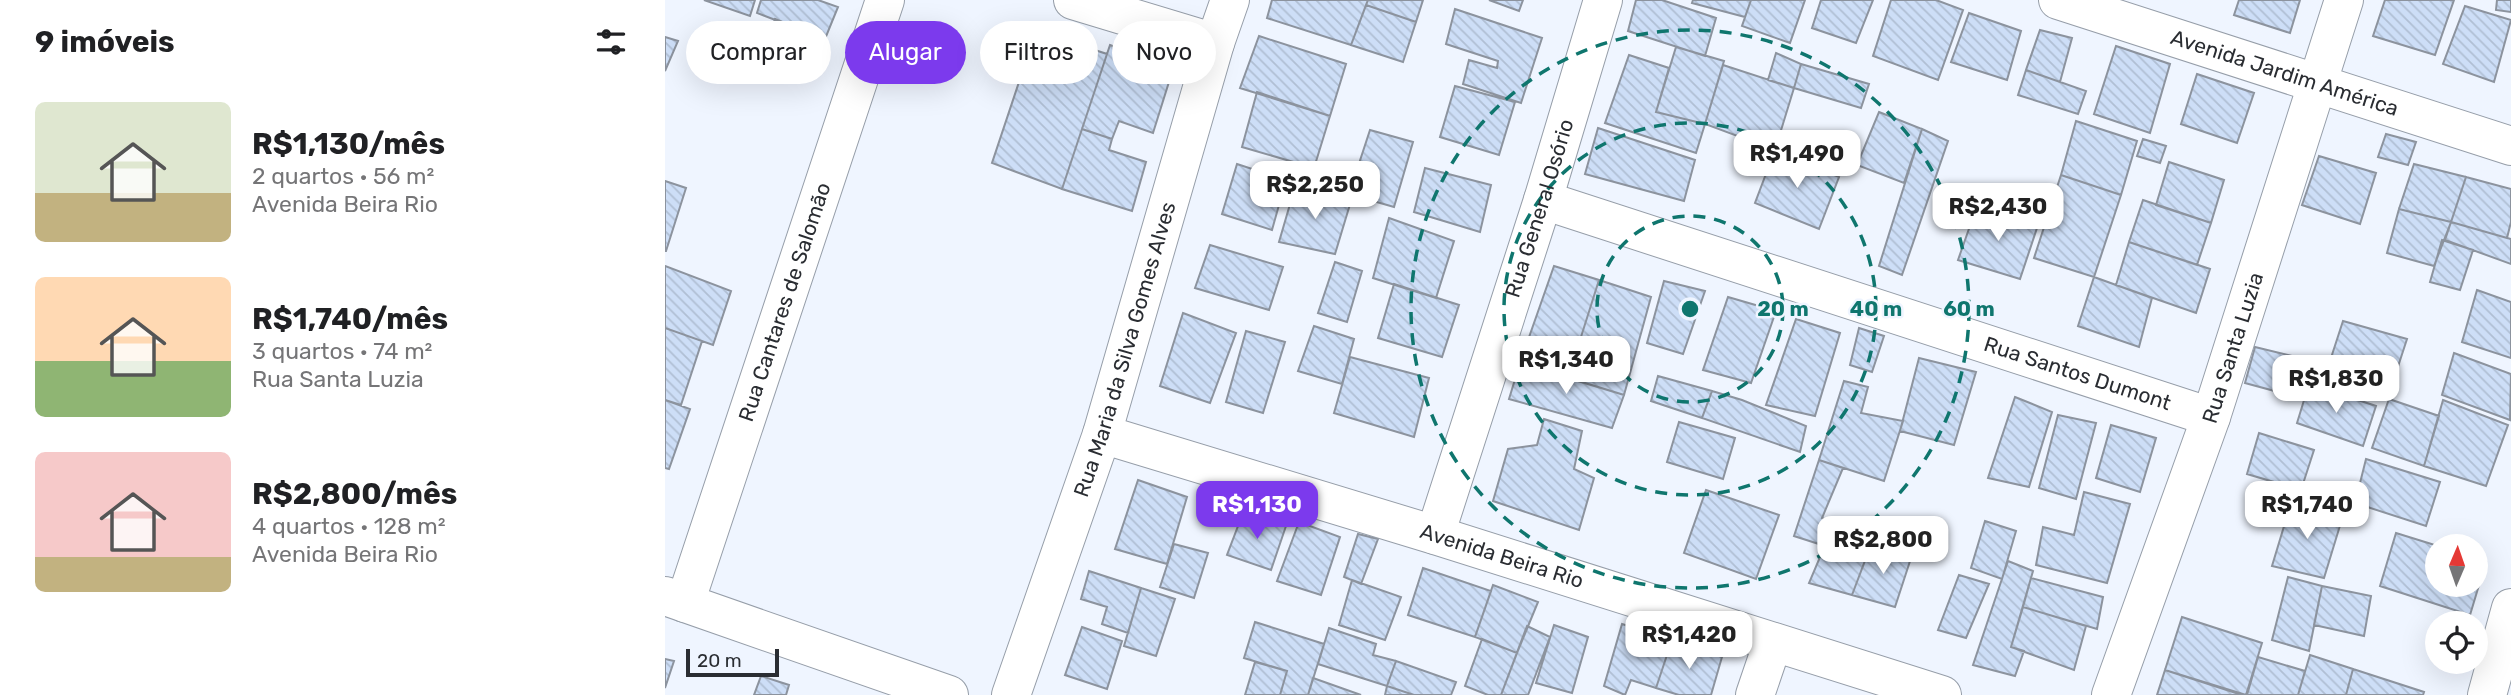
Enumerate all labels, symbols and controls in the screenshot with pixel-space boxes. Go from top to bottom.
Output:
chip: Comprar [686,21,831,84]
chip: Alugar [845,21,966,84]
chip: Filtros [980,21,1098,84]
chip: Novo [1112,21,1216,84]
icon: filters [592,23,630,61]
text: 9 imóveis [35,24,175,60]
street label: Avenida Jardim América [2168,24,2402,121]
street label: Rua General Osório [1499,116,1579,301]
text: R$1,130/mês [252,126,445,162]
icon: home [91,130,175,214]
pin: R$1,490 [1732,130,1862,190]
text: R$1,490 [1750,139,1844,167]
text: 2 quartos · 56 m² [252,162,434,190]
pin: R$2,250 [1250,162,1380,221]
text: R$2,250 [1266,170,1364,198]
street label: Rua Cantares de Salomão [733,179,836,425]
pin: R$2,430 [1933,184,2063,243]
text: Avenida Beira Rio [252,190,438,218]
text: R$2,430 [1949,192,2047,220]
street label: Rua Maria da Silva Gomes Alves [1068,199,1180,500]
street label: Rua Santa Luzia [2197,269,2268,426]
text: 20 m [1757,296,1809,321]
text: 40 m [1850,296,1902,321]
text: 60 m [1943,296,1995,321]
centre of rings [1678,297,1702,321]
text: R$1,740/mês [252,301,448,337]
icon: home [91,305,175,389]
street label: Rua Santos Dumont [1981,331,2174,415]
pin: R$1,340 [1501,336,1631,396]
text: 3 quartos · 74 m² [252,337,432,365]
text: R$1,340 [1518,345,1614,373]
pin: R$1,830 [2271,356,2401,415]
text: R$1,830 [2288,364,2384,392]
text: Rua Santa Luzia [252,365,424,393]
text: R$2,800/mês [252,476,457,512]
icon: home [91,480,175,564]
pin: R$1,130 [1192,482,1322,541]
pin: R$1,740 [2242,482,2372,541]
text: R$1,130 [1212,490,1302,518]
text: R$1,740 [2261,490,2353,518]
text: 4 quartos · 128 m² [252,512,446,540]
pin: R$2,800 [1818,516,1948,576]
street label: Avenida Beira Rio [1417,518,1587,593]
text: R$2,800 [1833,525,1933,553]
north arrow [2425,534,2489,597]
map controls [2425,534,2488,674]
text: Avenida Beira Rio [252,540,438,568]
button: locate [2425,611,2488,674]
pin: R$1,420 [1624,612,1754,671]
text: R$1,420 [1641,620,1737,648]
scale bar [686,646,779,678]
text: 20 m [697,649,742,672]

